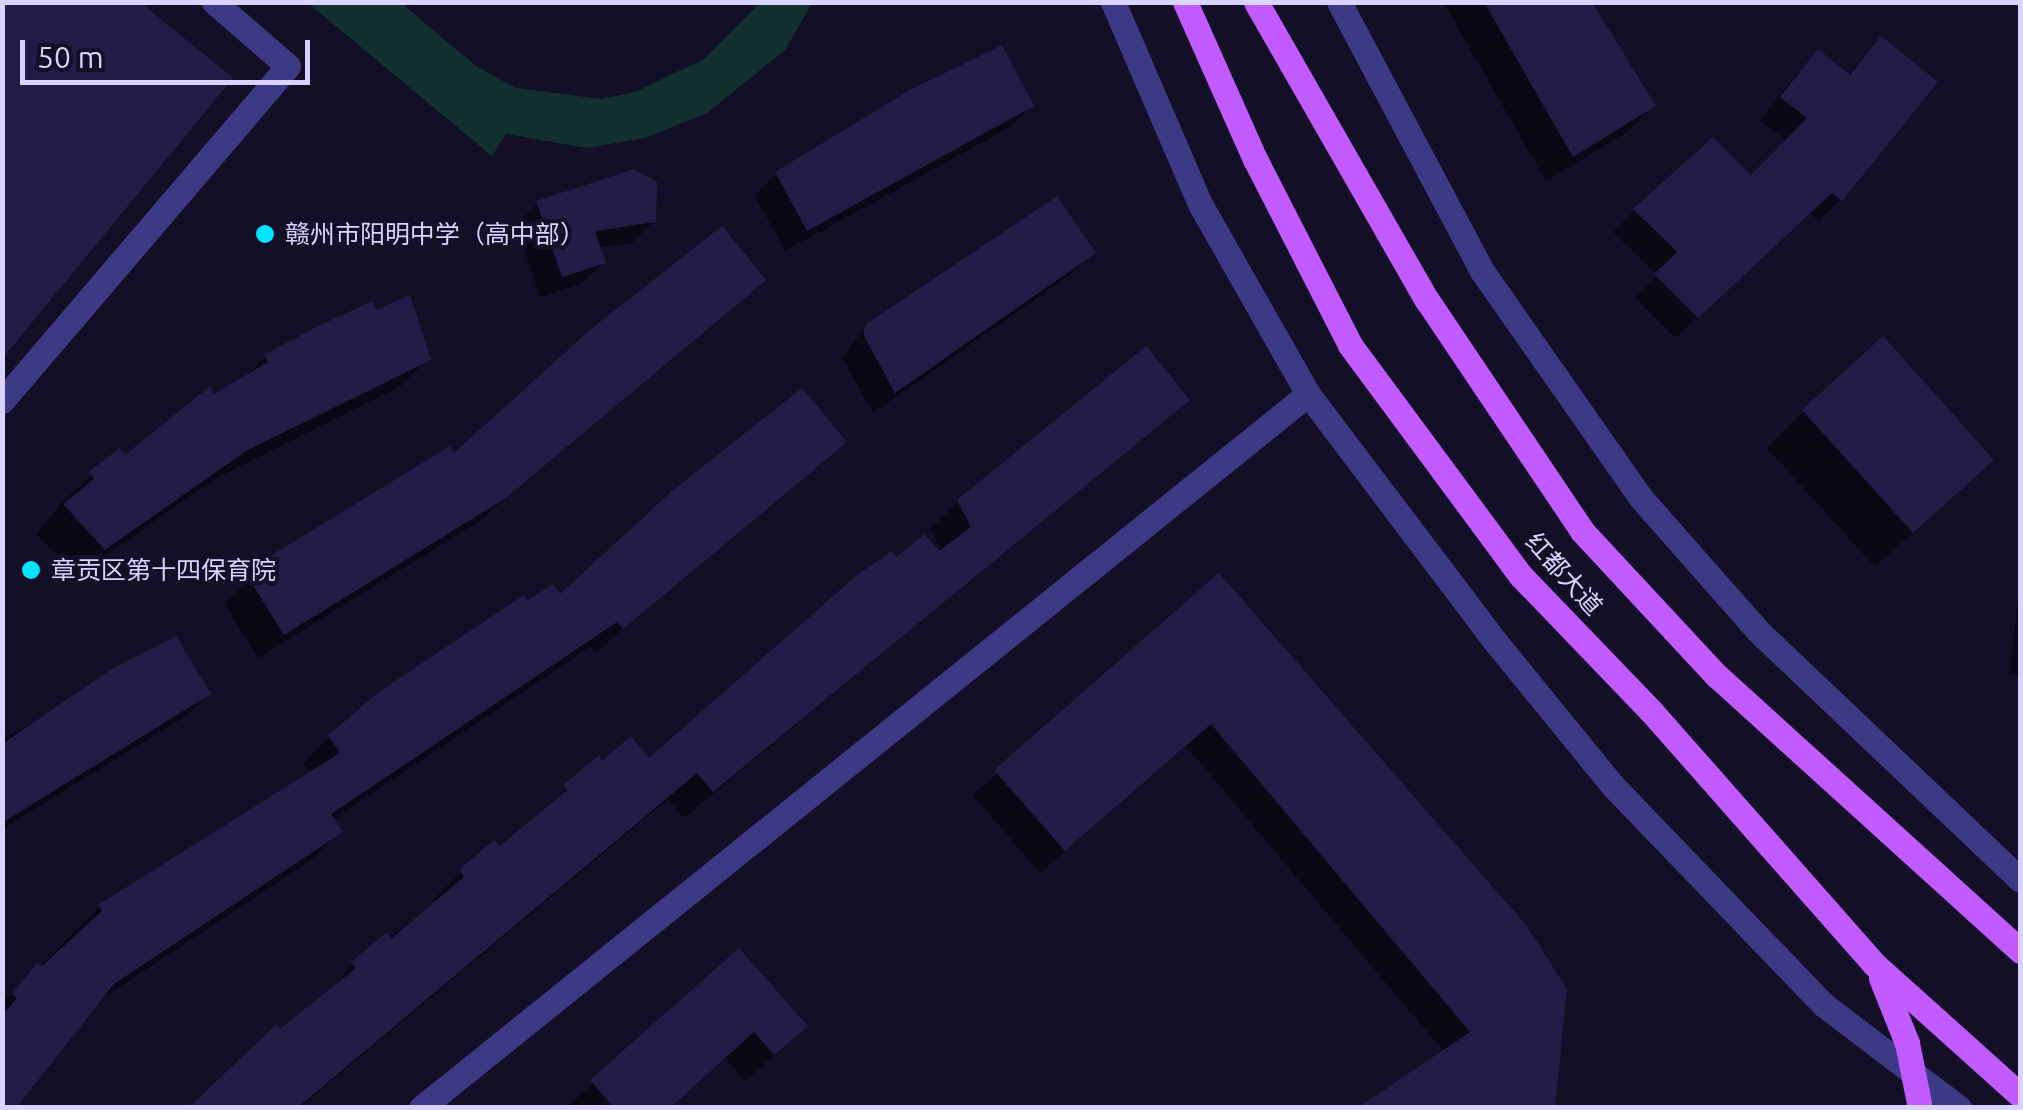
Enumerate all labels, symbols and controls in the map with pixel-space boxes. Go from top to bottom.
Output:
scale bar [25,20,315,82]
text: 50 m [37,40,104,74]
place label: 赣州市阳明中学（高中部） [285,219,585,249]
marker: 赣州市阳明中学（高中部） [254,223,276,245]
street label: 红都大道 [1519,527,1609,621]
place label: 章贡区第十四保育院 [51,555,276,585]
marker: 章贡区第十四保育院 [20,559,42,581]

